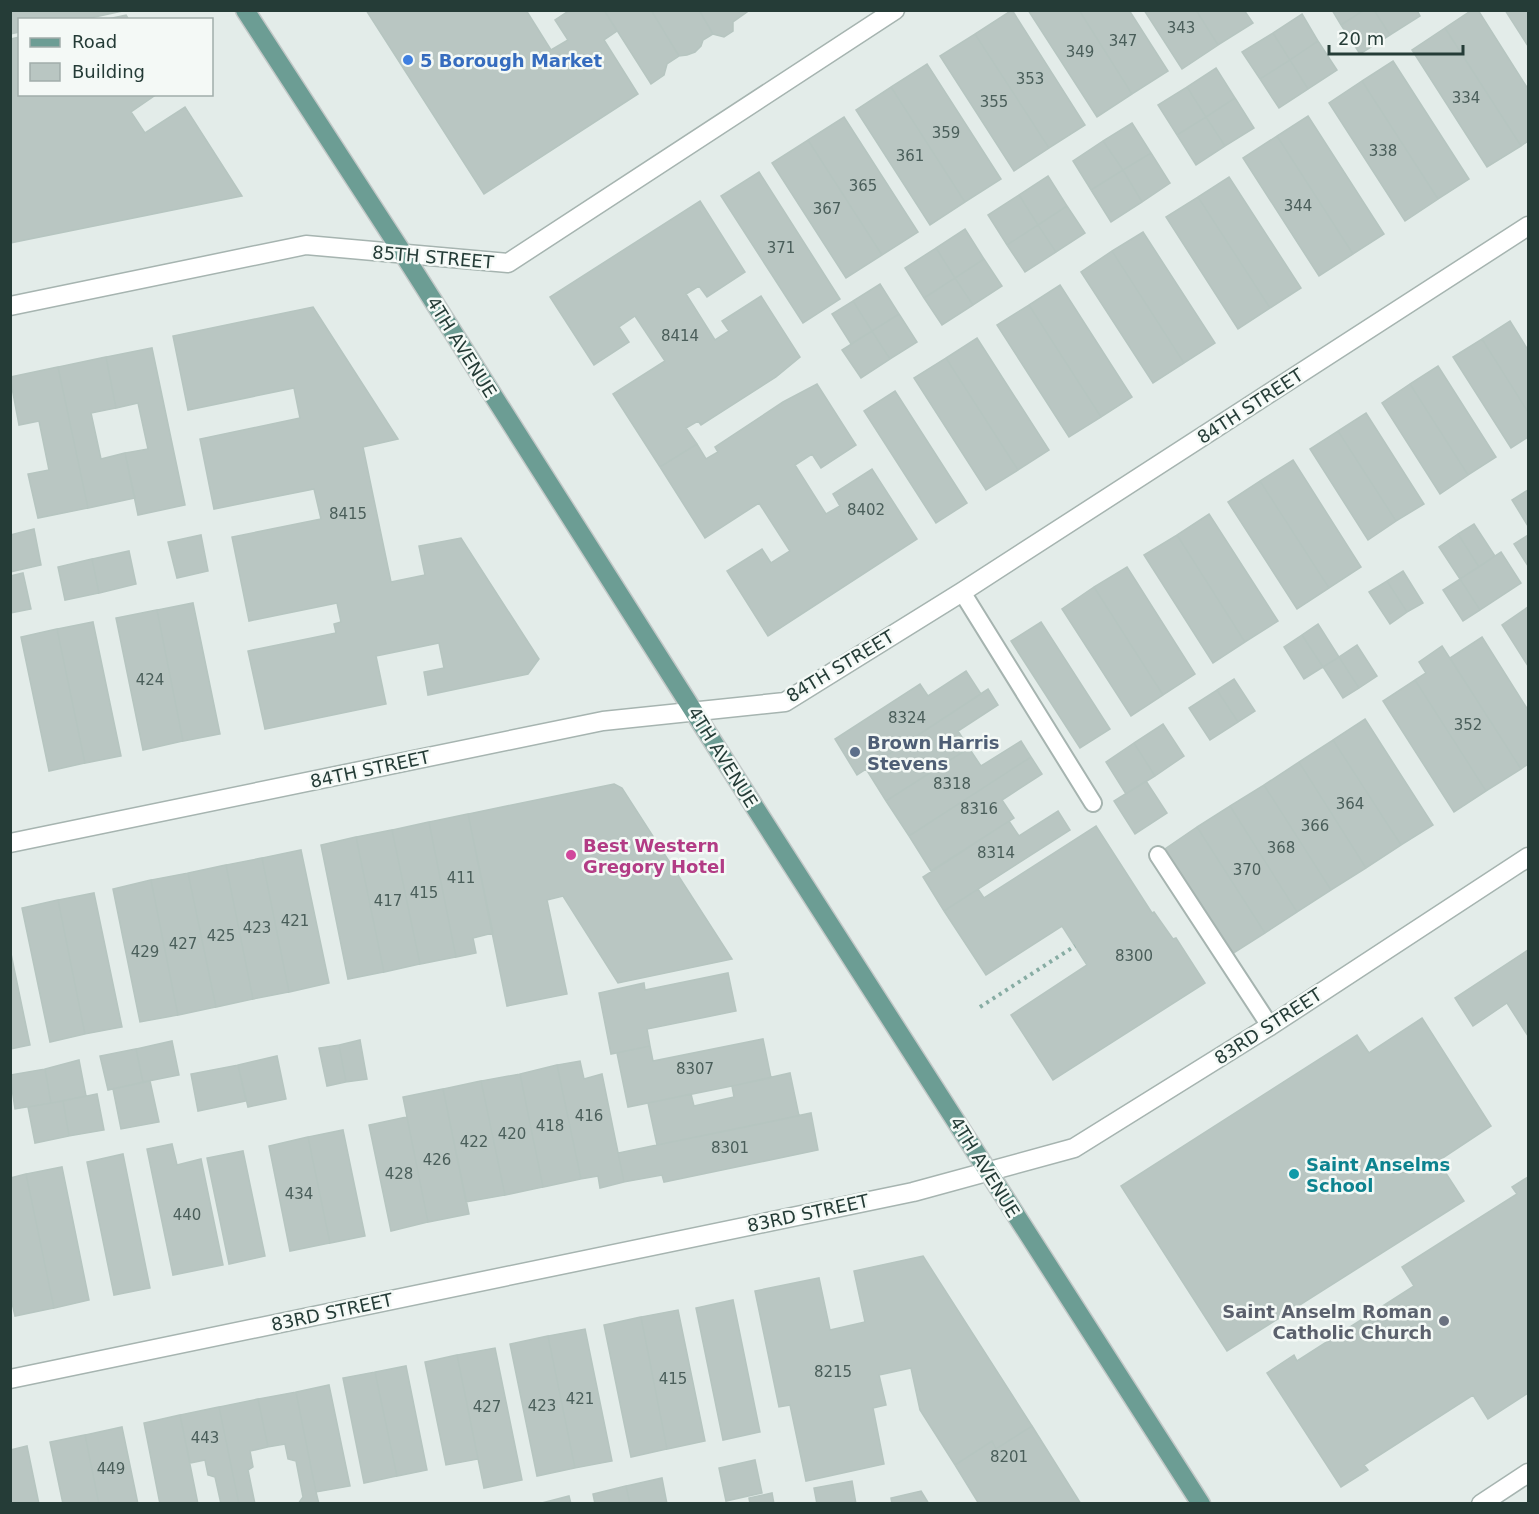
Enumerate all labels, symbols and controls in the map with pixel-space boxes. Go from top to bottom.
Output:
legend [18,18,213,96]
scale bar [1329,18,1462,56]
house number: 343 [1167,19,1195,37]
text: 20 m [1338,28,1384,49]
text: Road [72,31,117,52]
house number: 347 [1109,32,1137,50]
house number: 349 [1066,43,1094,61]
place label: 5 Borough Market [420,50,603,71]
marker: 5 Borough Market [401,53,415,67]
text: Building [72,61,145,82]
house number: 353 [1016,70,1044,88]
house number: 334 [1452,89,1480,107]
house number: 355 [980,93,1008,111]
house number: 359 [932,124,960,142]
house number: 338 [1369,142,1397,160]
house number: 361 [896,147,924,165]
house number: 365 [849,177,877,195]
house number: 344 [1284,197,1312,215]
house number: 367 [813,200,841,218]
house number: 371 [767,239,795,257]
street label: 85TH STREET [371,241,496,273]
street label: 4TH AVENUE [423,293,501,401]
house number: 8414 [661,327,699,345]
street label: 84TH STREET [1193,363,1308,448]
house number: 8402 [847,501,885,519]
house number: 8415 [329,505,367,523]
street label: 84TH STREET [782,625,898,706]
house number: 424 [136,671,164,689]
street label: 4TH AVENUE [684,703,762,811]
house number: 8324 [888,709,926,727]
house number: 352 [1454,716,1482,734]
place label: Brown Harris Stevens [867,732,1000,774]
marker: Brown Harris Stevens [848,745,862,759]
street label: 84TH STREET [308,746,433,792]
house number: 8318 [933,775,971,793]
house number: 364 [1336,795,1364,813]
house number: 8316 [960,800,998,818]
house number: 366 [1301,817,1329,835]
place label: Best Western Gregory Hotel [583,835,725,877]
house number: 368 [1267,839,1295,857]
house number: 8314 [977,844,1015,862]
marker: Best Western Gregory Hotel [564,848,578,862]
house number: 370 [1233,861,1261,879]
house number: 411 [447,869,475,887]
house number: 415 [410,884,438,902]
house number: 417 [374,892,402,910]
house number: 421 [281,912,309,930]
house number: 423 [243,919,271,937]
house number: 425 [207,927,235,945]
house number: 427 [169,935,197,953]
house number: 429 [131,943,159,961]
house number: 8300 [1115,947,1153,965]
street label: 83RD STREET [1210,983,1326,1068]
house number: 8307 [676,1060,714,1078]
house number: 416 [575,1107,603,1125]
street label: 4TH AVENUE [946,1113,1024,1221]
house number: 418 [536,1117,564,1135]
house number: 420 [498,1125,526,1143]
house number: 422 [460,1133,488,1151]
house number: 8301 [711,1139,749,1157]
house number: 426 [423,1151,451,1169]
place label: Saint Anselms School [1306,1154,1450,1196]
house number: 428 [385,1165,413,1183]
marker: Saint Anselms School [1287,1167,1301,1181]
house number: 434 [285,1185,313,1203]
street label: 83RD STREET [745,1190,872,1236]
house number: 440 [173,1206,201,1224]
street label: 83RD STREET [269,1289,396,1335]
place label: Saint Anselm Roman Catholic Church [1222,1301,1432,1343]
marker: Saint Anselm Roman Catholic Church [1437,1314,1451,1328]
house number: 8215 [814,1363,852,1381]
house number: 415 [659,1370,687,1388]
house number: 421 [566,1390,594,1408]
house number: 423 [528,1397,556,1415]
house number: 427 [473,1398,501,1416]
house number: 443 [191,1429,219,1447]
house number: 8201 [990,1448,1028,1466]
house number: 449 [97,1460,125,1478]

